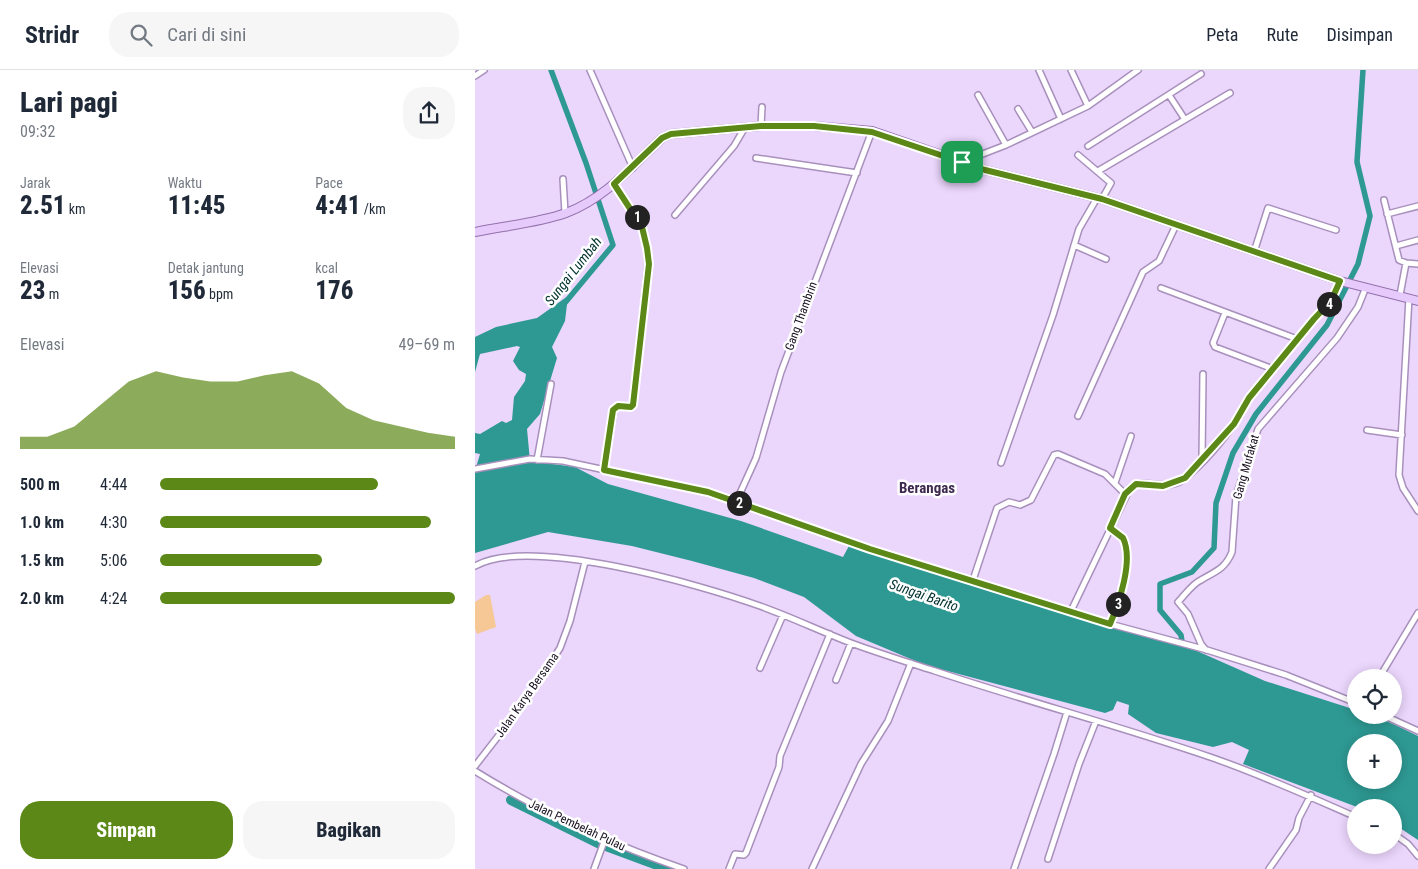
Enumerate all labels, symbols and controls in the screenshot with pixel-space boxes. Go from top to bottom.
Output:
search box [109,12,459,57]
text: Stridr [25,21,79,49]
icon: search [127,21,155,49]
text: Cari di sini [167,23,246,46]
text: Peta [1206,24,1238,45]
text: Rute [1266,24,1298,45]
text: Disimpan [1326,24,1393,45]
text: Lari pagi [20,86,118,119]
button: share [403,87,455,139]
text: 09:32 [20,122,55,141]
pin [941,141,983,183]
icon: arrive [948,148,976,176]
text: Jarak [20,175,50,191]
text: Waktu [168,175,202,191]
text: Pace [315,175,343,191]
text: 2.51 [20,191,66,220]
text: 11:45 [168,191,226,220]
text: 4:41 [315,191,361,220]
text: km [66,201,86,217]
text: /km [361,201,386,217]
pin: 1 [625,204,649,230]
text: 1 [634,209,641,225]
water label: Sungai Lumbah [541,234,605,308]
text: Elevasi [20,260,59,276]
text: Detak jantung [168,260,244,276]
text: kcal [315,260,338,276]
text: 23 [20,276,45,305]
text: 156 [168,276,206,305]
text: 176 [315,276,353,305]
street label: Gang Thambrin [782,280,820,352]
text: m [45,286,59,302]
text: bpm [206,286,233,302]
pin: 4 [1317,292,1341,316]
text: 4 [1326,296,1333,312]
text: Elevasi [20,335,64,354]
text: 49–69 m [399,335,455,354]
street label: Gang Mufakat [1230,433,1262,501]
text: 500 m [20,475,60,494]
text: 4:44 [100,475,127,494]
district label: Berangas [899,479,955,497]
pin: 2 [727,490,751,516]
text: 2 [736,495,743,511]
text: 1.0 km [20,513,64,532]
text: 4:30 [100,513,127,532]
text: 1.5 km [20,551,64,570]
text: 5:06 [100,551,127,570]
water label: Sungai Barito [888,576,961,614]
text: 2.0 km [20,589,64,608]
text: 4:24 [100,589,127,608]
pin: 3 [1105,592,1131,616]
text: 3 [1115,596,1122,612]
street label: Jalan Karya Bersama [493,650,562,740]
map controls [1347,669,1402,854]
button: locate [1347,669,1402,724]
button: + [1347,734,1402,789]
street label: Jalan Pembelah Pulau [526,796,628,854]
button: − [1347,799,1402,854]
button: Simpan [20,801,233,859]
button: Bagikan [243,801,455,859]

